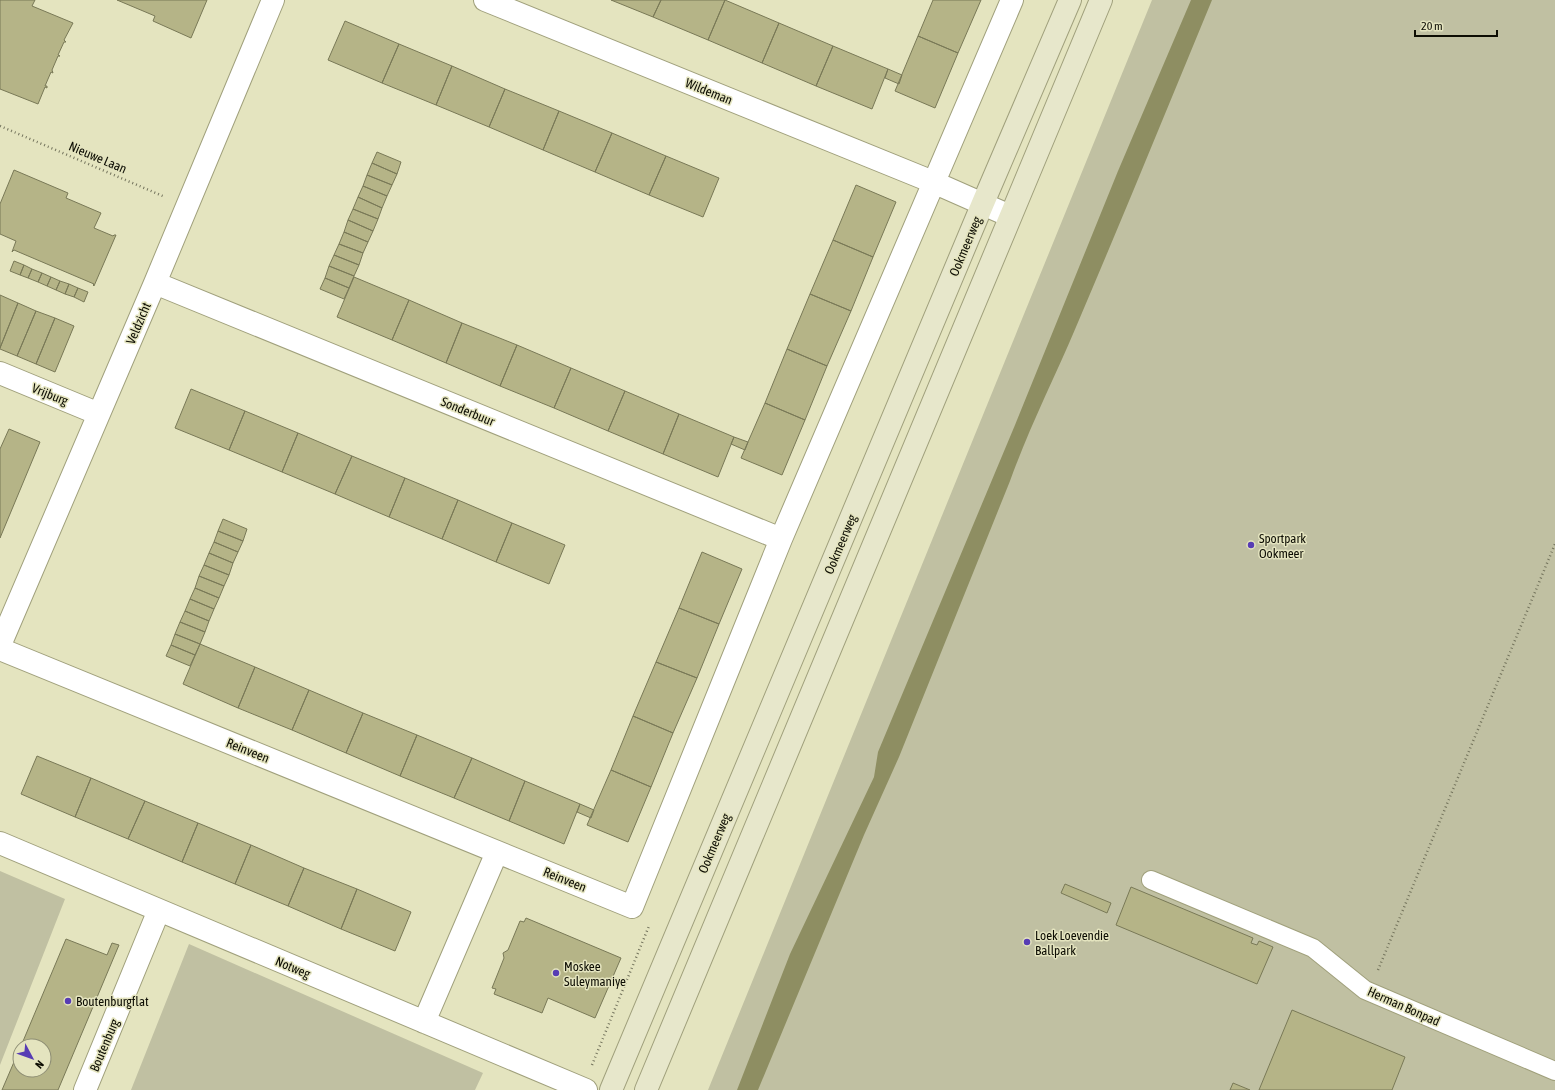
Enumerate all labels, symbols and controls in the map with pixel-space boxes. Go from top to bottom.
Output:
scale bar [1415,12,1497,38]
text: 20 m [1421,19,1443,33]
street label: Wildeman [683,75,735,108]
street label: Nieuwe Laan [67,139,129,176]
street label: Ookmeerweg [946,214,985,278]
street label: Veldzicht [123,300,154,346]
street label: Vrijburg [30,380,70,409]
street label: Sonderbuur [439,394,497,429]
street label: Ookmeerweg [821,512,860,576]
place label: Sportpark Ookmeer [1259,531,1306,561]
marker: Sportpark Ookmeer [1246,540,1256,550]
street label: Reinveen [224,735,271,766]
street label: Ookmeerweg [695,811,734,875]
street label: Reinveen [541,864,588,895]
place label: Loek Loevendie Ballpark [1035,928,1109,958]
marker: Loek Loevendie Ballpark [1022,937,1032,947]
street label: Notweg [273,953,313,982]
place label: Moskee Suleymaniye [564,959,626,989]
marker: Moskee Suleymaniye [551,968,561,978]
street label: Herman Bonpad [1365,984,1442,1029]
place label: Boutenburgflat [76,994,149,1009]
marker: Boutenburgflat [63,996,73,1006]
street label: Boutenburg [87,1016,122,1074]
north arrow [12,1038,52,1078]
text: N [33,1058,46,1071]

